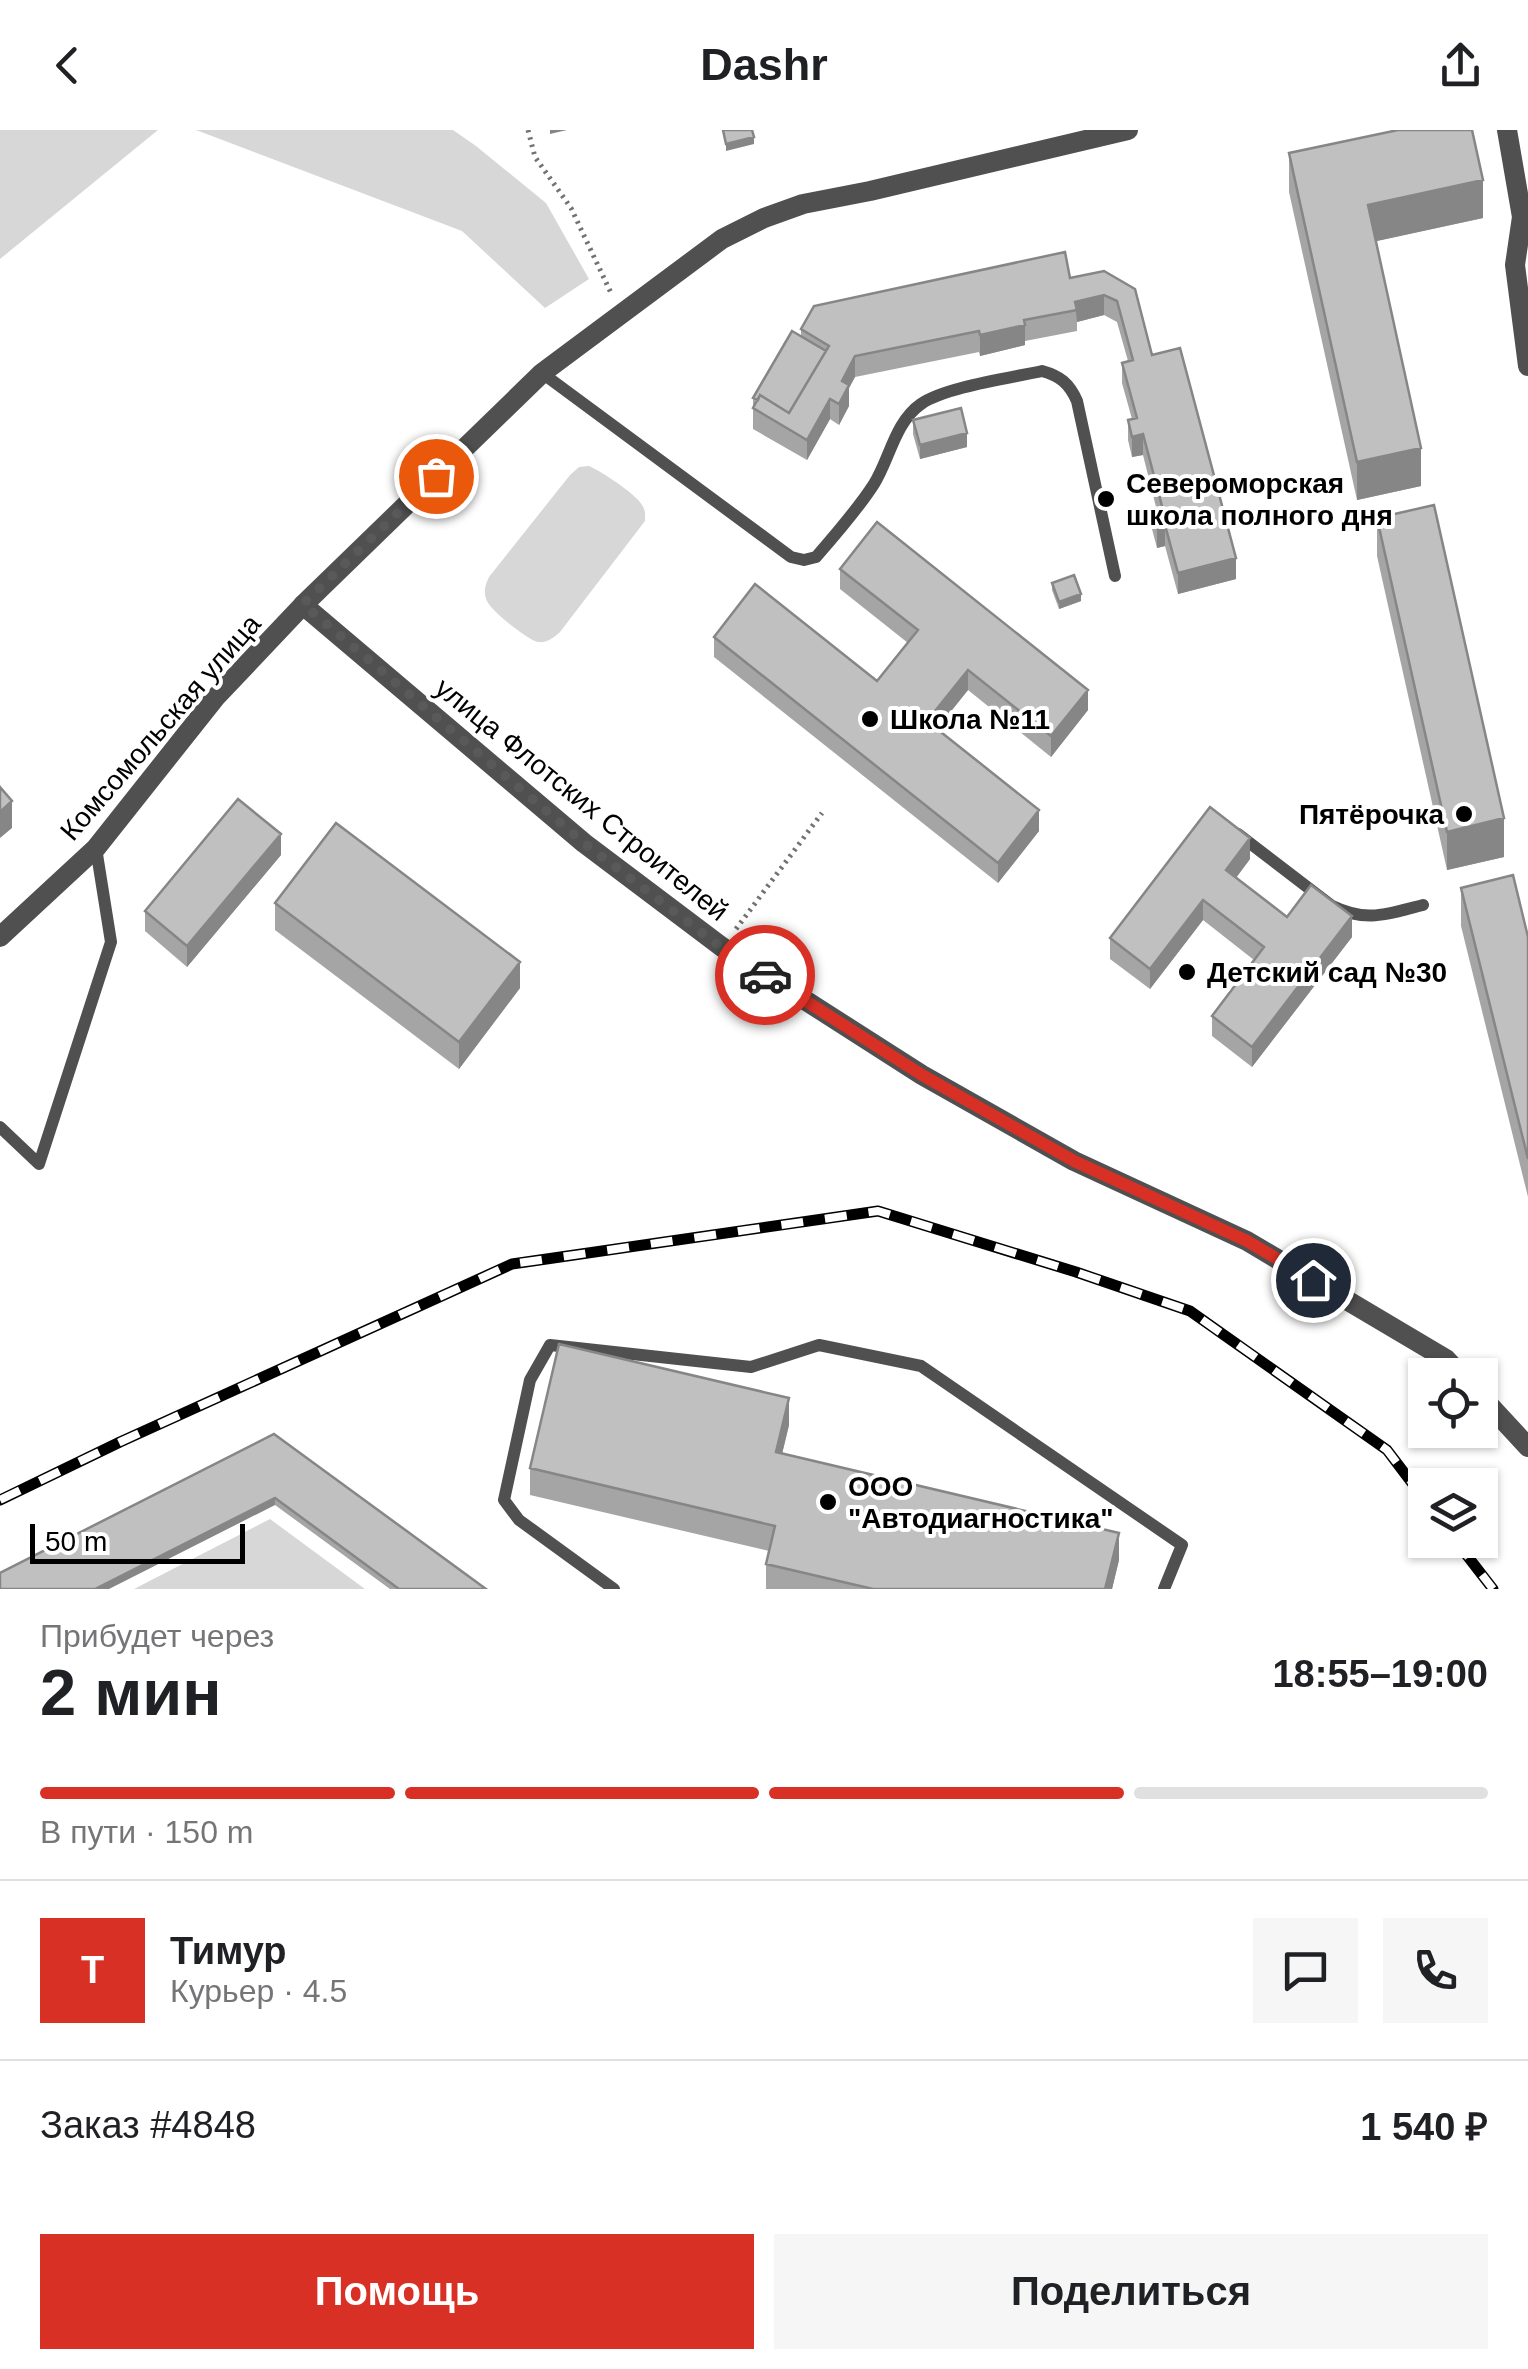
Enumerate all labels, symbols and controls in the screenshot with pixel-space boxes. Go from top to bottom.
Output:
icon: back [40,38,95,93]
icon: share [1433,38,1488,93]
text: Dashr [700,39,828,90]
pin [394,434,479,519]
icon: bag [409,449,464,504]
place label: Североморская школа полного дня [1126,468,1393,531]
marker: Североморская школа полного дня [1095,488,1117,510]
street label: Комсомольская улица [54,608,267,846]
street label: улица Флотских Строителей [429,672,734,927]
place label: Школа №11 [890,704,1050,735]
marker: Школа №11 [859,708,881,730]
place label: Пятёрочка [1299,799,1444,830]
marker: Пятёрочка [1453,803,1475,825]
courier [715,925,815,1025]
icon: car [738,948,793,1003]
place label: Детский сад №30 [1207,957,1447,988]
marker: Детский сад №30 [1176,961,1198,983]
pin [1271,1238,1356,1323]
icon: home [1286,1253,1341,1308]
map controls [1408,1358,1498,1558]
button: locate [1408,1358,1498,1448]
button: layers [1408,1468,1498,1558]
place label: ООО "Автодиагностика" [848,1471,1114,1534]
marker: ООО "Автодиагностика" [817,1491,839,1513]
scale bar [30,1519,245,1564]
text: 50 m [45,1526,107,1557]
text: Прибудет через [40,1618,274,1654]
text: 18:55–19:00 [1272,1653,1488,1695]
text: 2 мин [40,1656,222,1729]
text: В пути · 150 m [40,1814,253,1850]
button: chat [1253,1918,1358,2023]
button: phone [1383,1918,1488,2023]
text: Тимур [170,1930,287,1972]
text: Т [81,1949,104,1991]
text: Курьер · 4.5 [170,1973,347,2009]
text: Заказ #4848 [40,2104,256,2146]
text: 1 540 ₽ [1360,2106,1488,2148]
button: Помощь [40,2234,754,2349]
button: Поделиться [774,2234,1488,2349]

